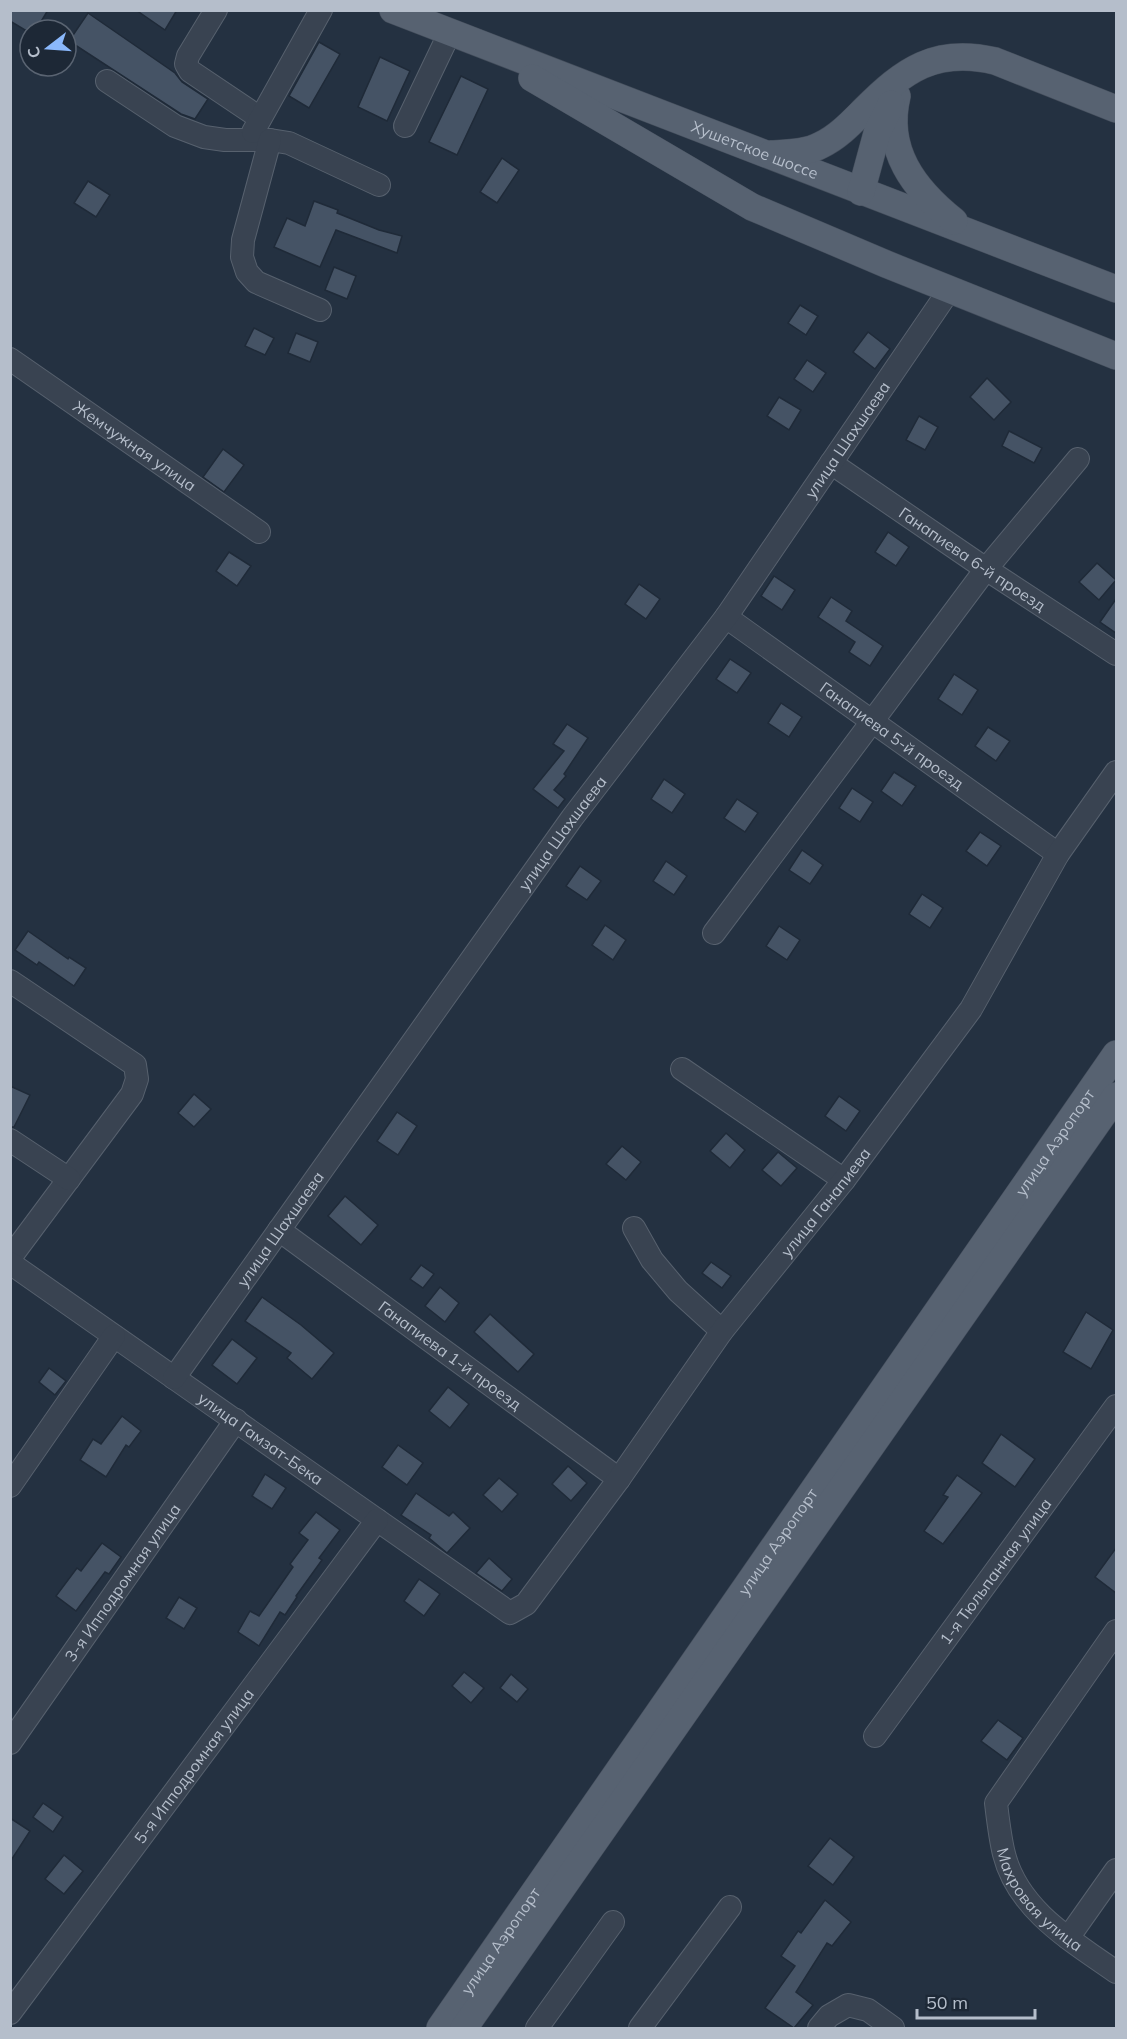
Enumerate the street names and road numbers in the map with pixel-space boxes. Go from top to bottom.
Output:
street label: Хушетское шоссе [689,116,821,183]
street label: улица Шахшаева [800,377,894,502]
street label: Жемчужная улица [70,396,200,495]
street label: Ганапиева 6-й проезд [895,503,1050,615]
street label: Ганапиева 5-й проезд [816,677,968,794]
street label: улица Шахшаева [514,772,611,894]
street label: улица Аэропорт [1011,1084,1099,1200]
street label: улица Ганапиева [776,1144,875,1261]
street label: улица Шахшаева [232,1167,328,1290]
street label: Ганапиева 1-й проезд [375,1296,526,1414]
street label: улица Гамзат-Бека [194,1388,327,1489]
street label: улица Аэропорт [733,1484,822,1599]
street label: 1-я Тюльпанная улица [935,1494,1055,1648]
street label: 3-я Ипподромная улица [60,1500,185,1665]
street label: 5-я Ипподромная улица [130,1684,258,1847]
street label: Махровая улица [993,1846,1086,1956]
street label: улица Аэропорт [456,1883,545,1998]

